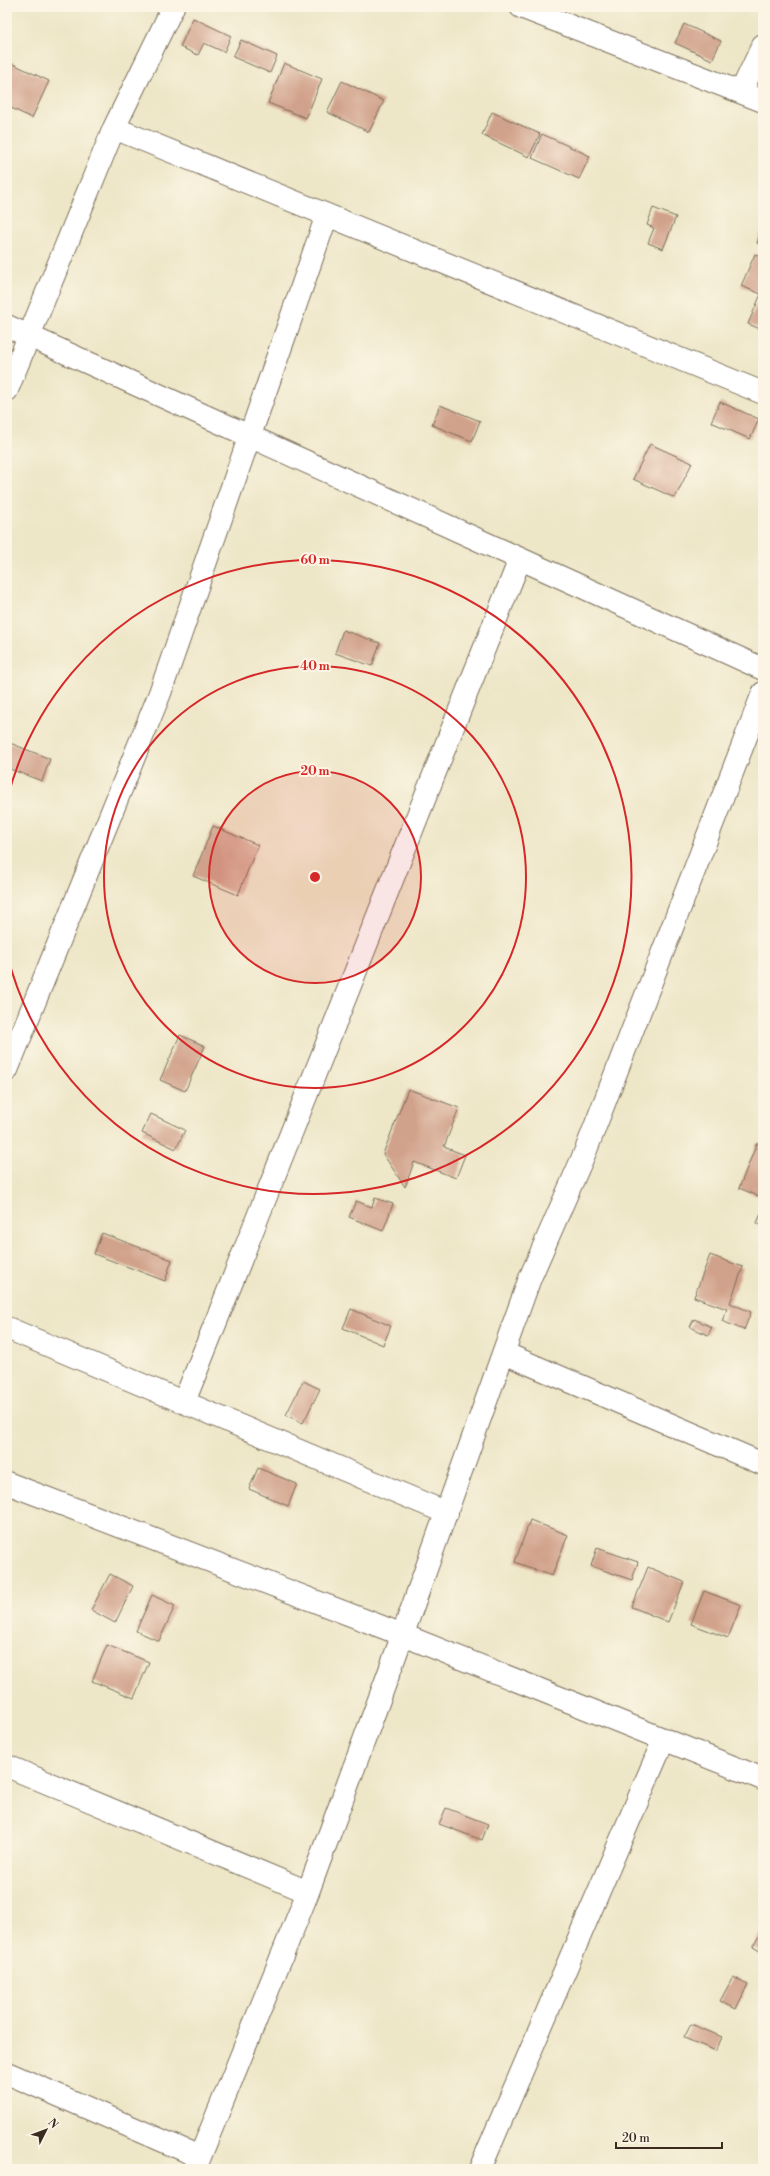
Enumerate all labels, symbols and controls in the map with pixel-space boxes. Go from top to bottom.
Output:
text: 60 m [300,553,330,568]
text: 40 m [300,659,330,674]
text: 20 m [300,764,330,779]
centre of rings [308,870,322,884]
north arrow [26,2110,66,2150]
text: N [45,2116,61,2132]
scale bar [616,2124,722,2150]
text: 20 m [622,2131,650,2146]

